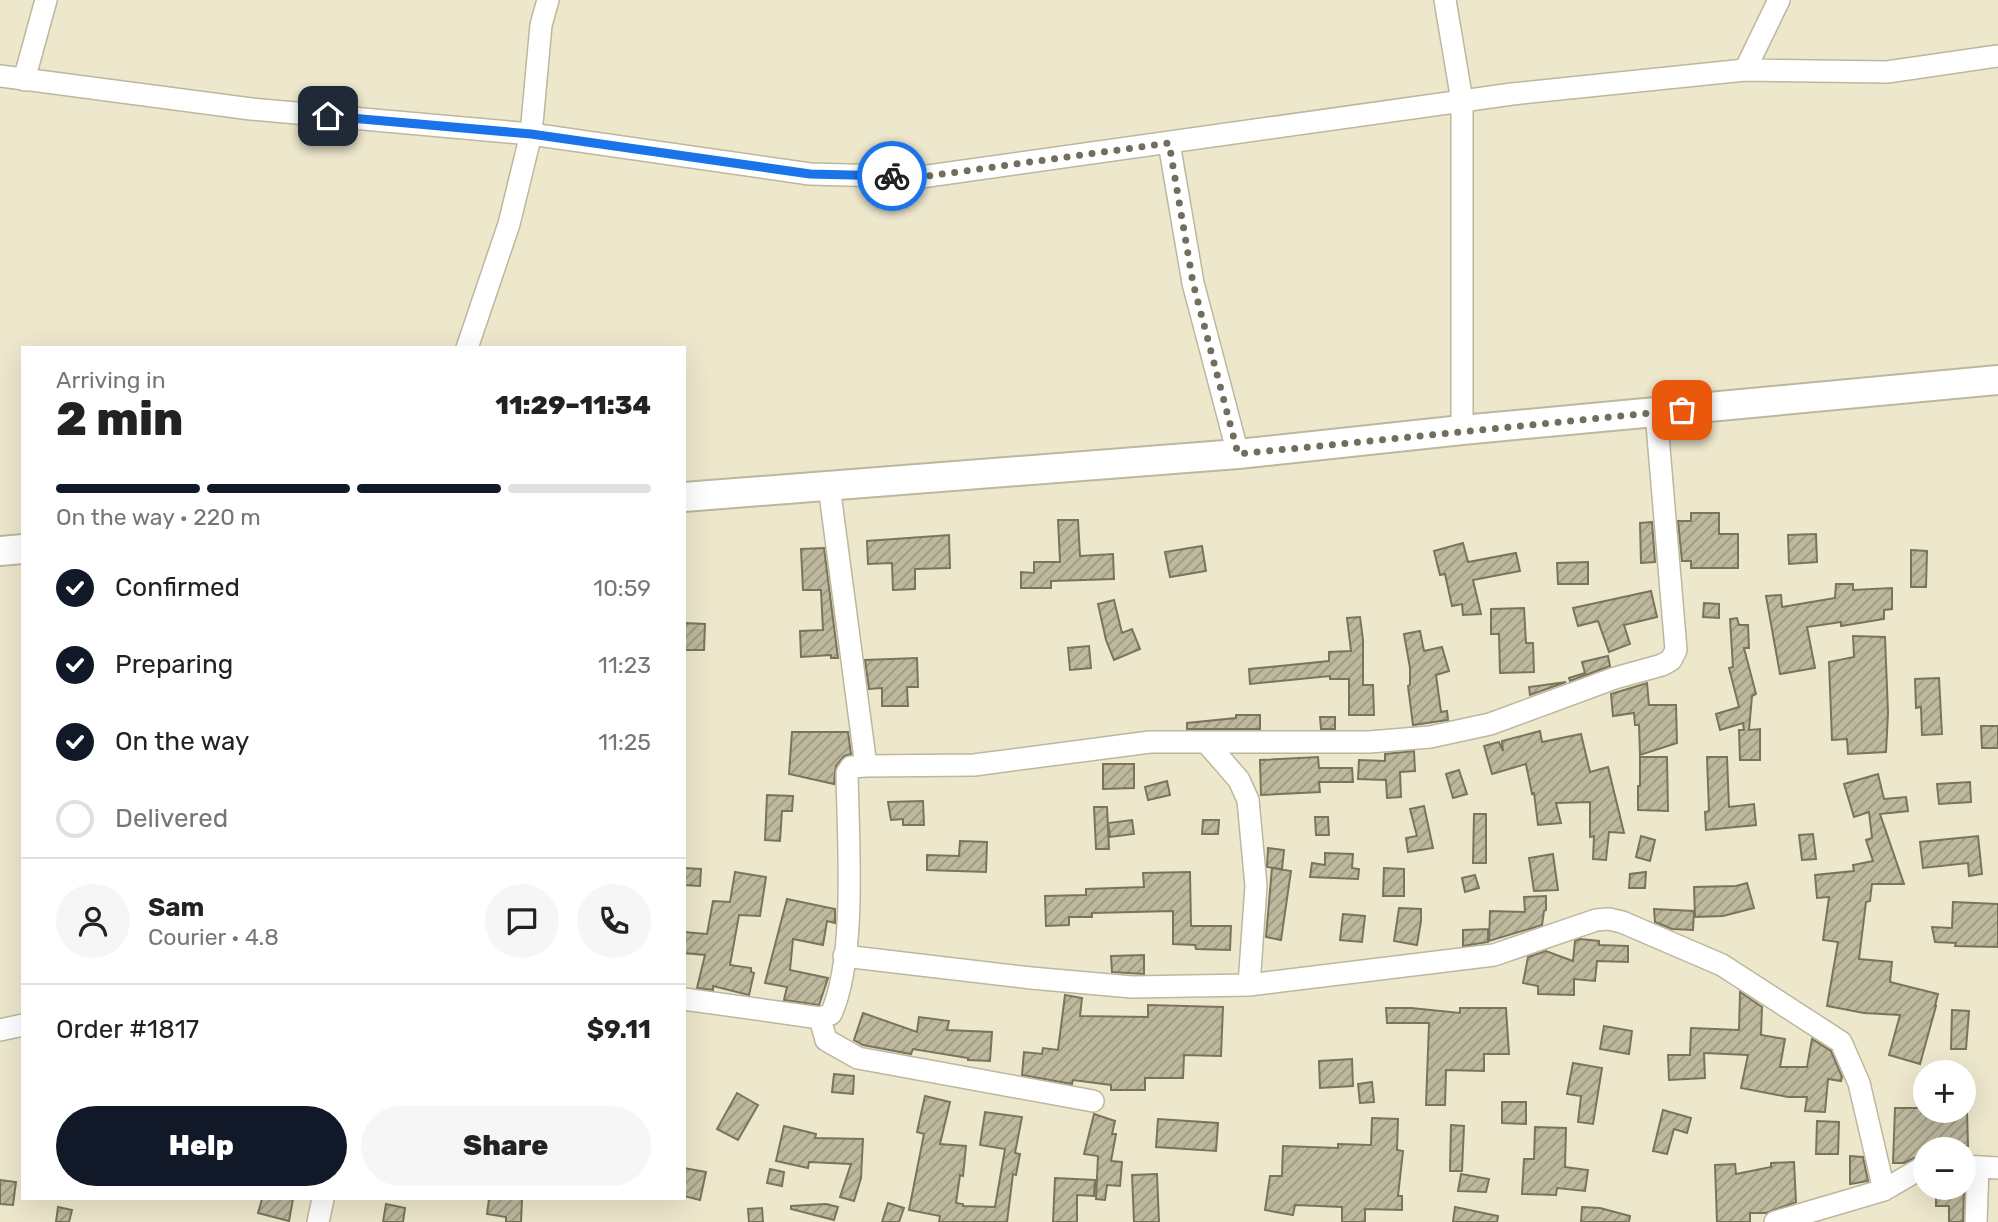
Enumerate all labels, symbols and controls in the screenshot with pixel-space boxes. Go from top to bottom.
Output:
pin [298,86,358,146]
icon: home [309,97,347,135]
courier [857,141,927,211]
icon: bike [873,157,911,195]
text: Arriving in [56,366,166,394]
pin [1652,380,1712,440]
text: 11:29–11:34 [495,390,651,421]
icon: bag [1663,391,1701,429]
text: 2 min [56,392,183,447]
text: On the way · 220 m [56,503,261,531]
icon: check [56,569,94,607]
text: Confirmed [115,572,240,603]
text: 10:59 [593,574,651,602]
icon: check [56,646,94,684]
text: Preparing [115,649,233,680]
text: 11:23 [598,651,651,679]
icon: check [56,723,94,761]
text: On the way [115,726,249,757]
text: 11:25 [598,728,651,756]
text: Delivered [115,803,228,834]
button: person [56,884,130,958]
button: chat [485,884,559,958]
button: phone [577,884,651,958]
text: Sam [148,892,204,923]
text: Courier · 4.8 [148,923,279,951]
text: Order #1817 [56,1014,199,1045]
text: $9.11 [587,1014,651,1045]
map controls [1913,1060,1976,1200]
button: + [1913,1060,1976,1123]
button: Help [56,1106,347,1186]
button: Share [361,1106,651,1186]
button: − [1913,1137,1976,1200]

